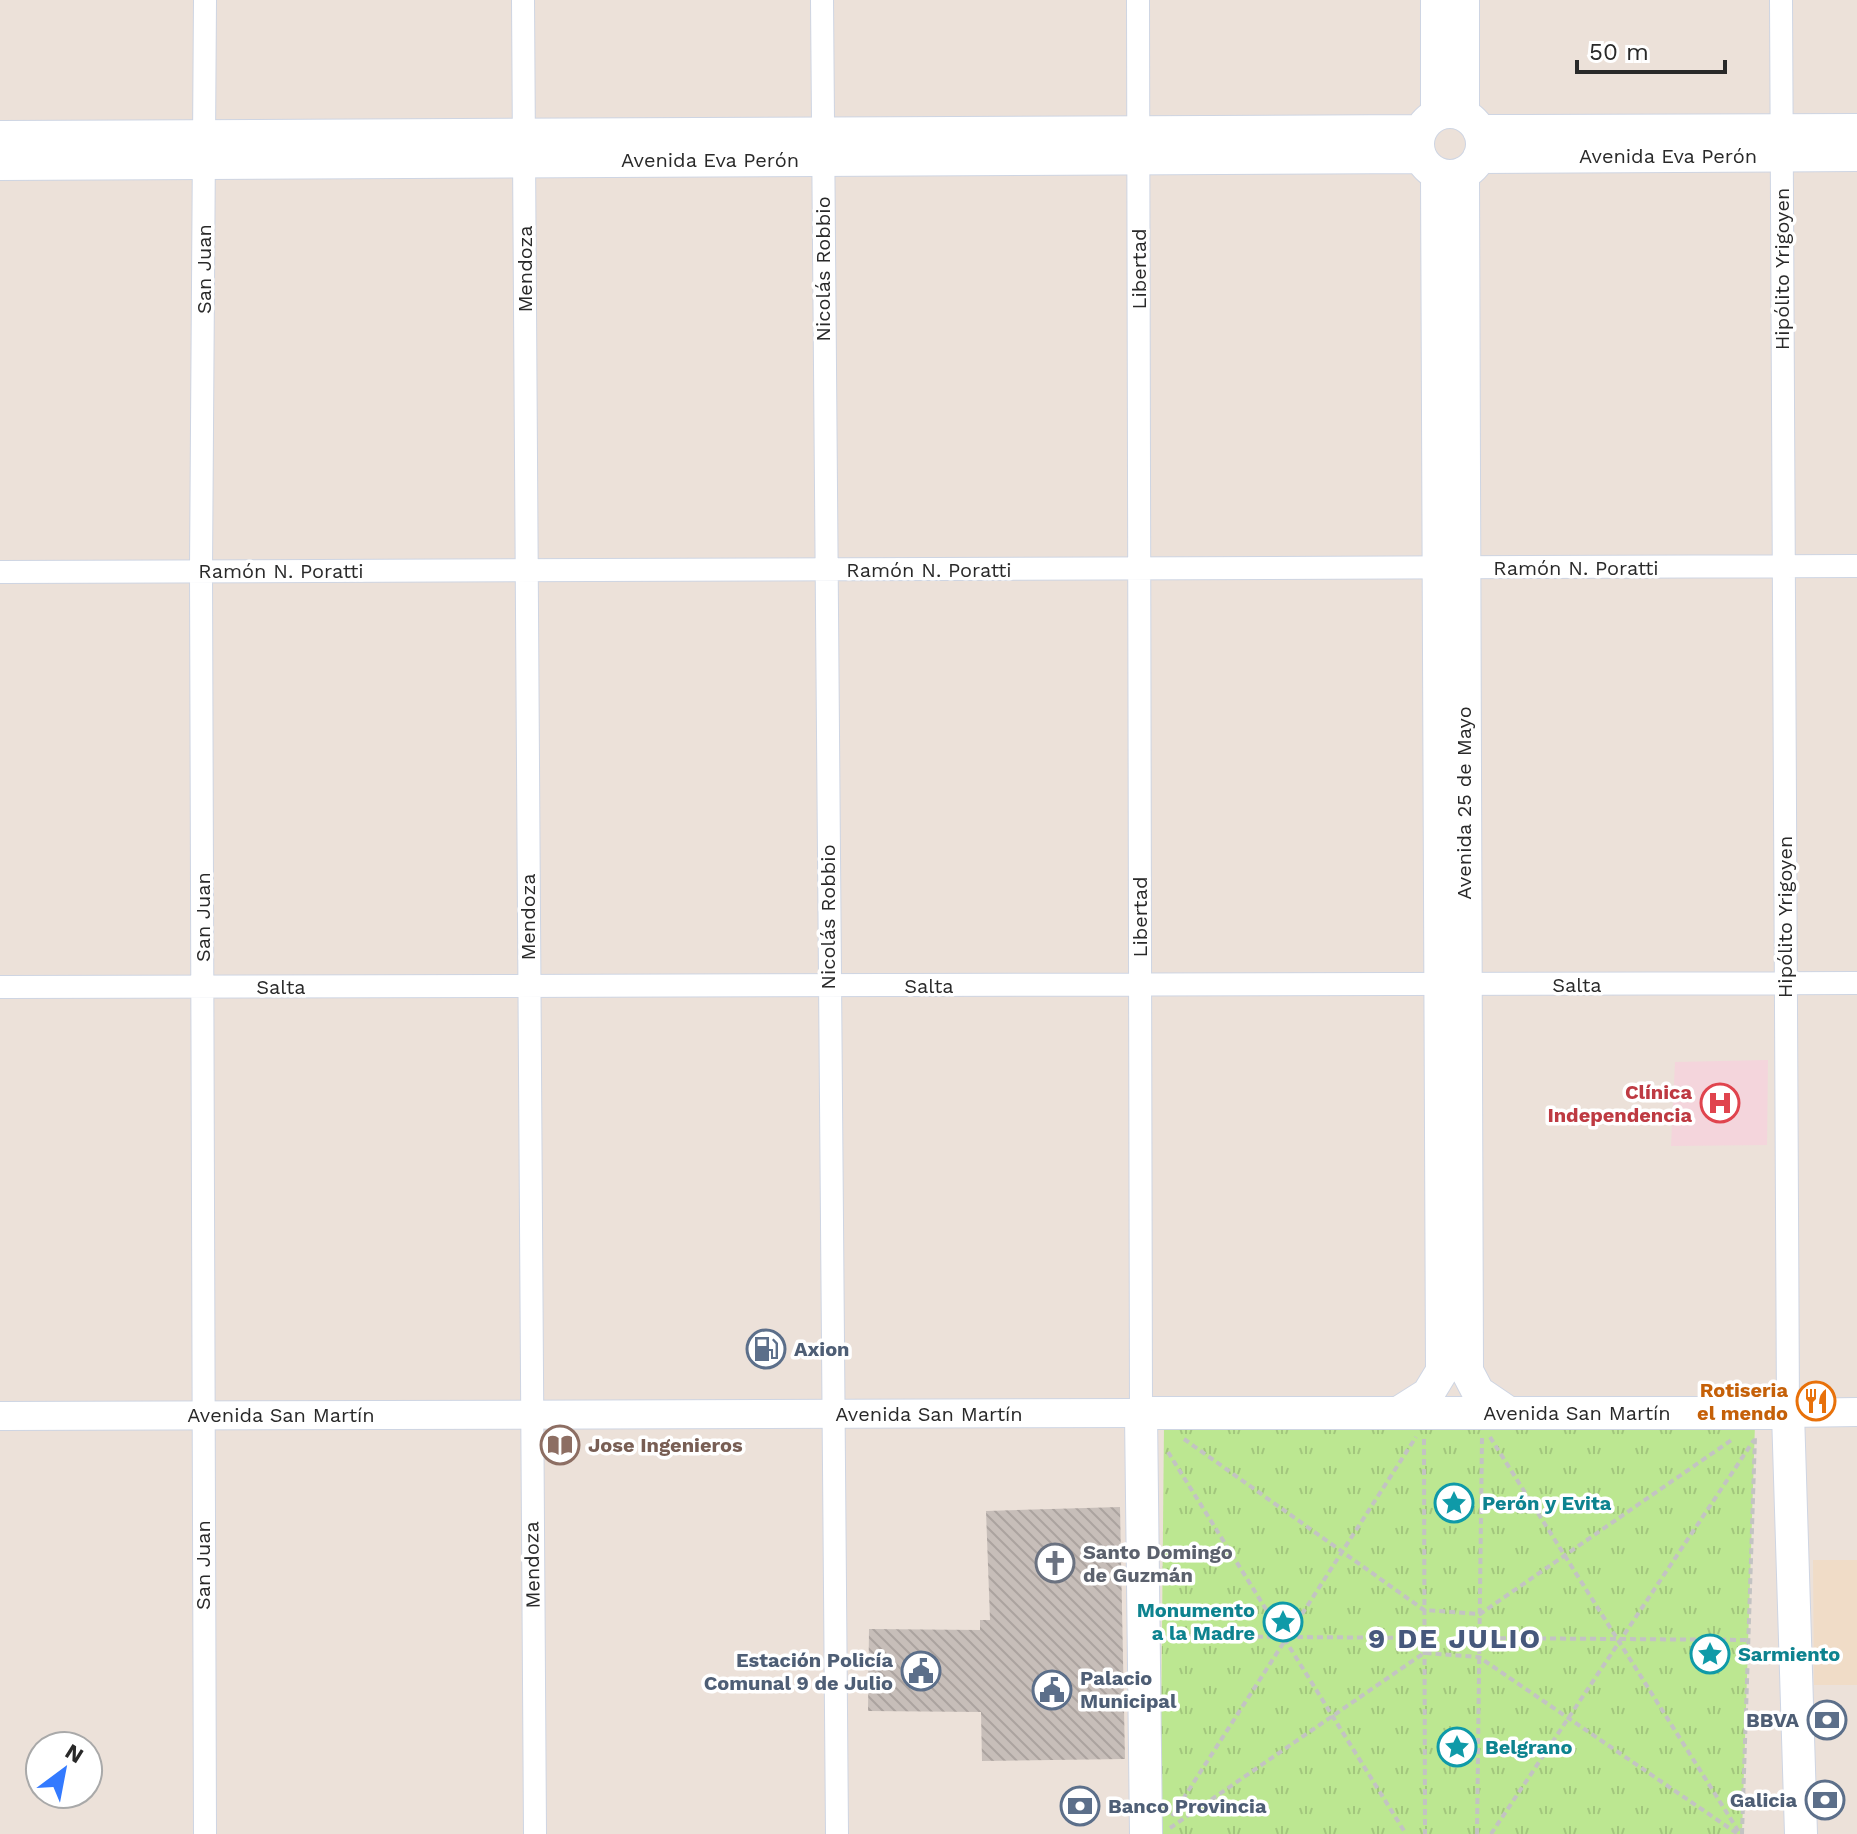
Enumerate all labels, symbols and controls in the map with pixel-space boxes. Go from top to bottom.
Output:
scale bar [1577,24,1725,74]
text: 50 m [1589,38,1649,66]
street label: Avenida Eva Perón [1579,144,1757,168]
street label: Avenida Eva Perón [621,148,799,172]
street label: Hipólito Yrigoyen [1770,188,1794,350]
street label: Nicolás Robbio [811,196,835,342]
street label: San Juan [192,224,216,314]
street label: Mendoza [513,225,537,313]
street label: Libertad [1127,228,1151,310]
street label: Ramón N. Poratti [1493,556,1659,580]
street label: Ramón N. Poratti [846,558,1012,582]
street label: Ramón N. Poratti [198,559,364,583]
street label: Avenida 25 de Mayo [1452,706,1476,900]
street label: Hipólito Yrigoyen [1773,836,1797,998]
street label: Nicolás Robbio [816,844,840,990]
street label: San Juan [191,872,215,962]
street label: Mendoza [516,873,540,961]
street label: Libertad [1128,876,1152,958]
street label: Salta [1552,973,1602,997]
street label: Salta [904,974,954,998]
street label: Salta [256,975,306,999]
place label: Clínica Independencia [1547,1080,1692,1127]
hospital icon: Clínica Independencia [1699,1082,1741,1124]
fuel station icon: Axion [745,1328,787,1370]
place label: Axion [794,1337,850,1361]
place label: Rotiseria el mendo [1697,1378,1788,1425]
restaurant icon: Rotiseria el mendo [1795,1380,1837,1422]
street label: Avenida San Martín [1483,1401,1671,1425]
street label: Avenida San Martín [835,1402,1023,1426]
street label: Avenida San Martín [187,1403,375,1427]
library icon: Jose Ingenieros [539,1424,581,1466]
place label: Jose Ingenieros [588,1433,743,1457]
place icon: Perón y Evita [1433,1482,1475,1524]
place label: Perón y Evita [1482,1491,1612,1515]
street label: San Juan [191,1520,215,1610]
street label: Mendoza [519,1521,545,1609]
place label: Santo Domingo de Guzmán [1083,1540,1233,1587]
church icon: Santo Domingo de Guzmán [1034,1542,1076,1584]
place label: Monumento a la Madre [1137,1598,1255,1645]
place icon: Monumento a la Madre [1262,1601,1304,1643]
district label: 9 DE JULIO [1368,1622,1542,1655]
place icon: Sarmiento [1689,1633,1731,1675]
place label: Sarmiento [1738,1642,1840,1666]
place label: Estación Policía Comunal 9 de Julio [704,1648,893,1695]
public building icon: Estación Policía Comunal 9 de Julio [900,1650,942,1692]
place label: Palacio Municipal [1080,1666,1177,1713]
public building icon: Palacio Municipal [1031,1669,1073,1711]
bank icon: BBVA [1806,1699,1848,1741]
place label: BBVA [1746,1708,1799,1732]
place icon: Belgrano [1436,1726,1478,1768]
north arrow [24,1730,104,1810]
place label: Belgrano [1485,1735,1572,1759]
text: N [61,1739,88,1768]
bank icon: Galicia [1804,1779,1846,1821]
bank icon: Banco Provincia [1059,1785,1101,1827]
place label: Galicia [1730,1788,1797,1812]
place label: Banco Provincia [1108,1794,1267,1818]

